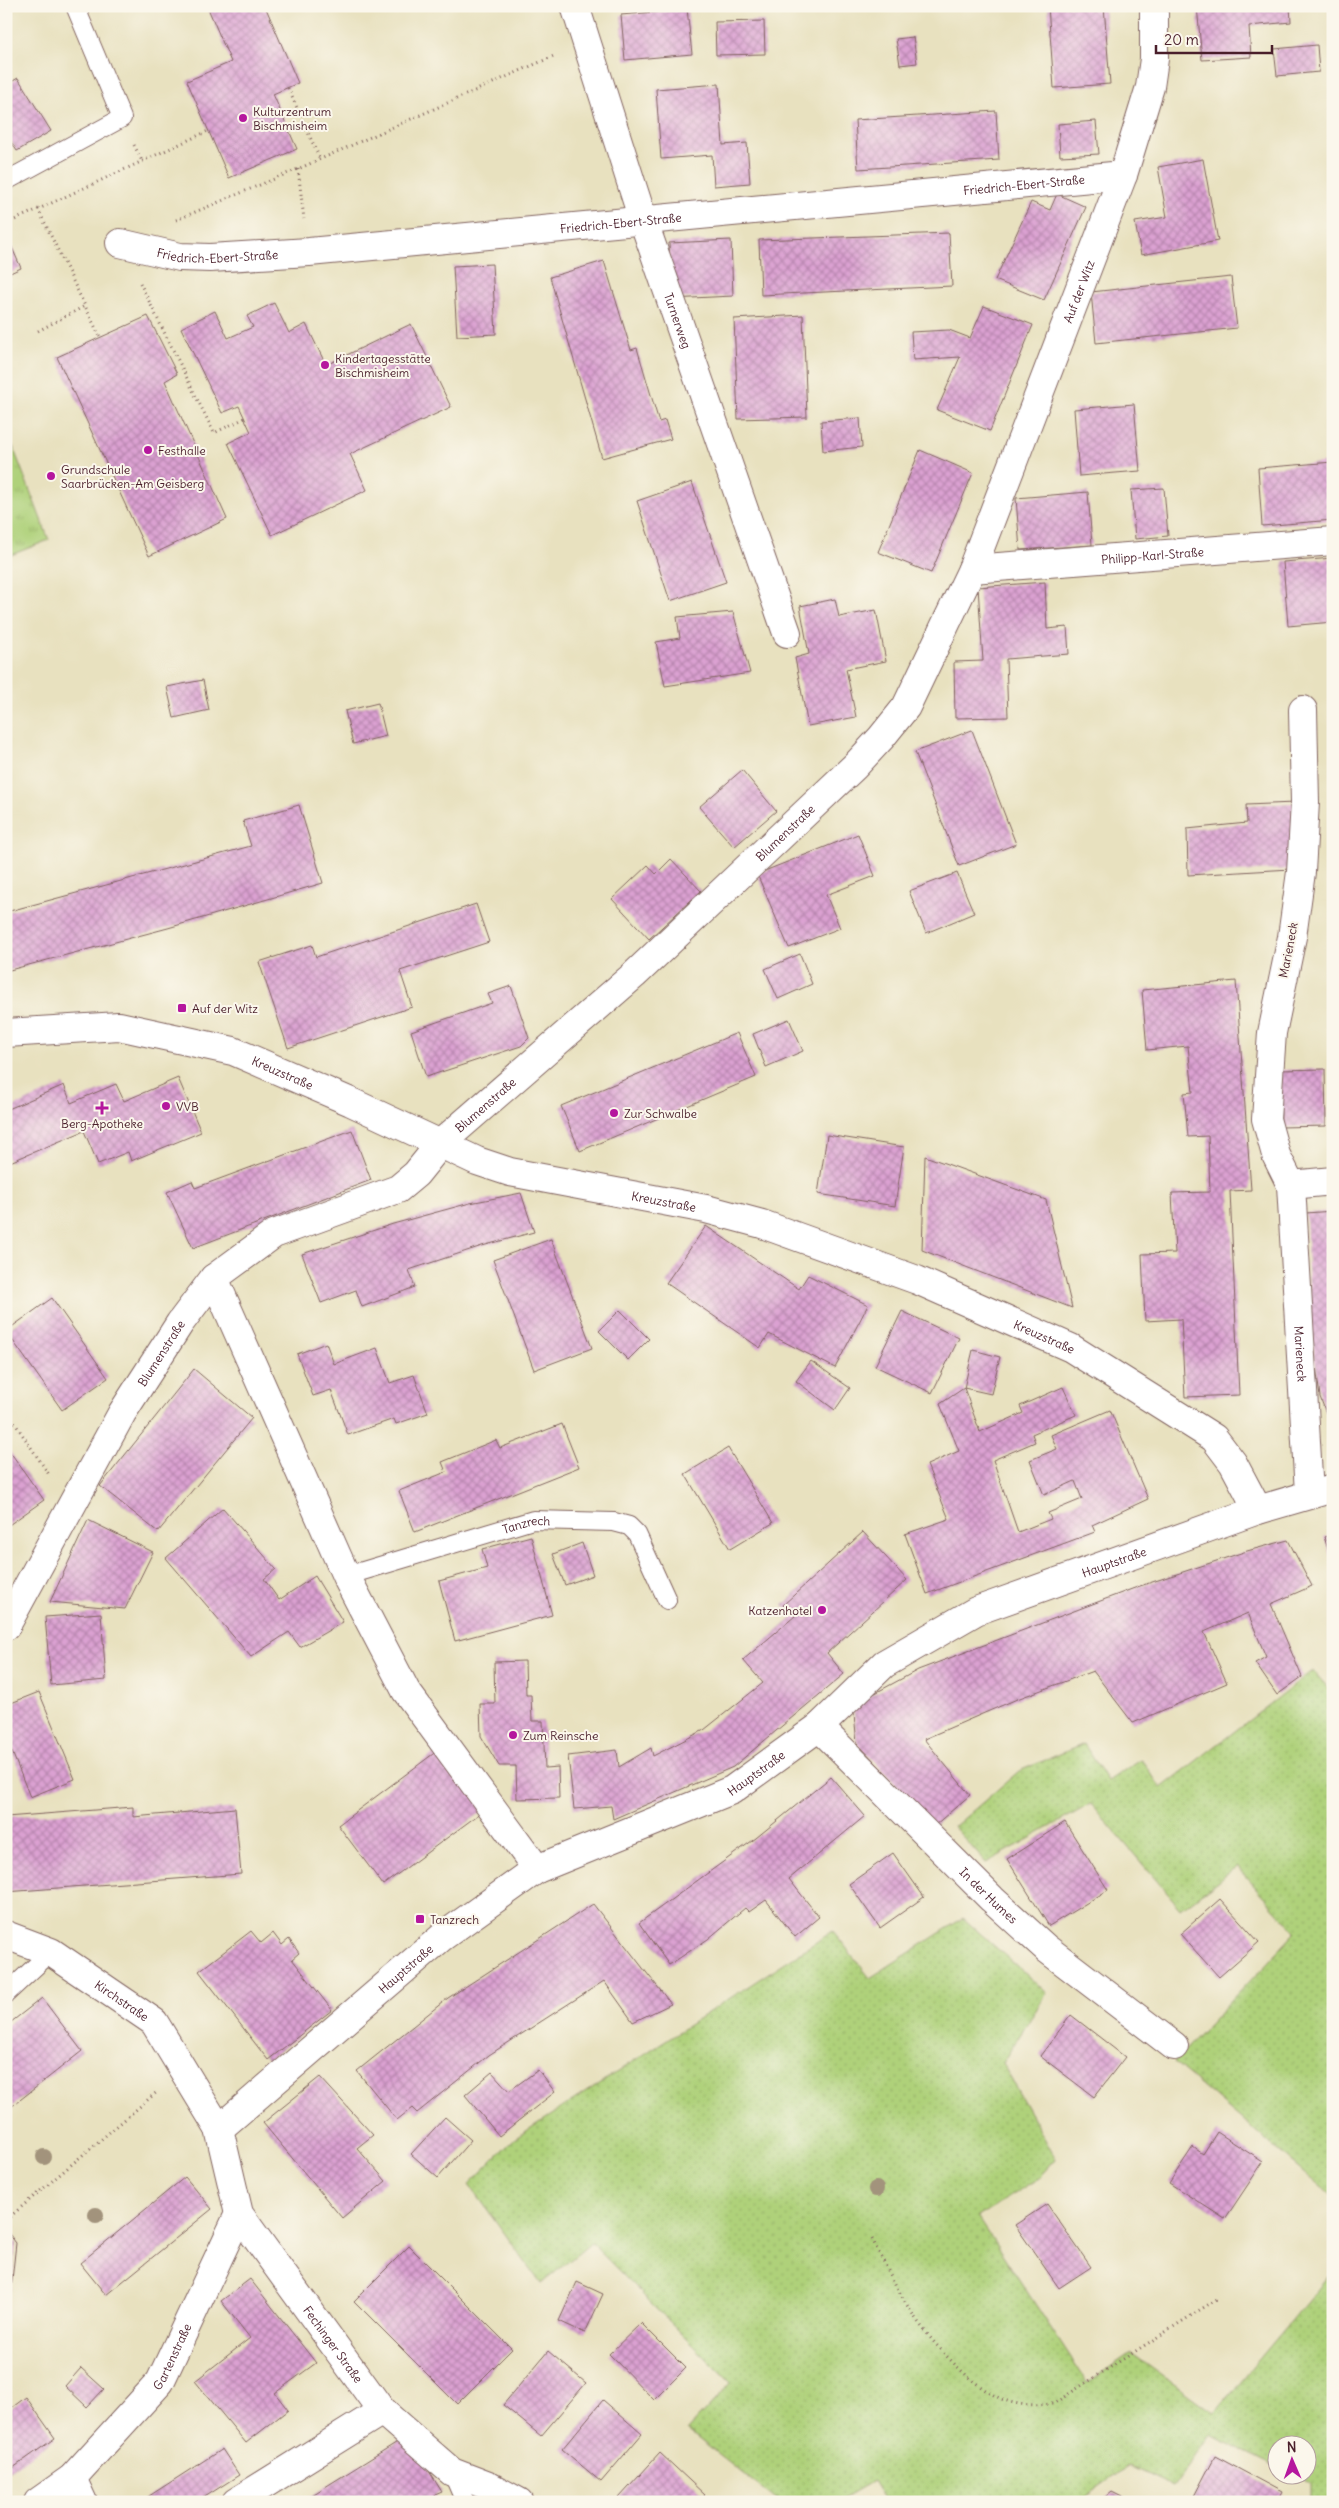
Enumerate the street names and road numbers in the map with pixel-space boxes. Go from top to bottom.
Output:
street label: Friedrich-Ebert-Straße [963,171,1085,198]
street label: Friedrich-Ebert-Straße [559,209,682,236]
street label: Friedrich-Ebert-Straße [155,244,279,266]
street label: Auf der Witz [1060,258,1097,325]
street label: Turnerweg [661,291,695,351]
street label: Philipp-Karl-Straße [1101,544,1204,566]
street label: Blumenstraße [752,801,817,864]
street label: Marieneck [1275,921,1301,979]
street label: Kreuzstraße [250,1053,316,1092]
street label: Blumenstraße [452,1074,519,1135]
street label: Kreuzstraße [630,1188,697,1214]
street label: Kreuzstraße [1012,1316,1078,1356]
street label: Blumenstraße [134,1317,188,1389]
street label: Marieneck [1292,1325,1310,1382]
street label: Tanzrech [500,1512,551,1536]
street label: Hauptstraße [1080,1543,1148,1580]
street label: Hauptstraße [724,1747,788,1799]
street label: In der Humes [957,1864,1021,1926]
street label: Hauptstraße [375,1941,436,1996]
street label: Kirchstraße [92,1977,152,2024]
street label: Fechinger Straße [301,2303,366,2386]
street label: Gartenstraße [149,2321,194,2393]

